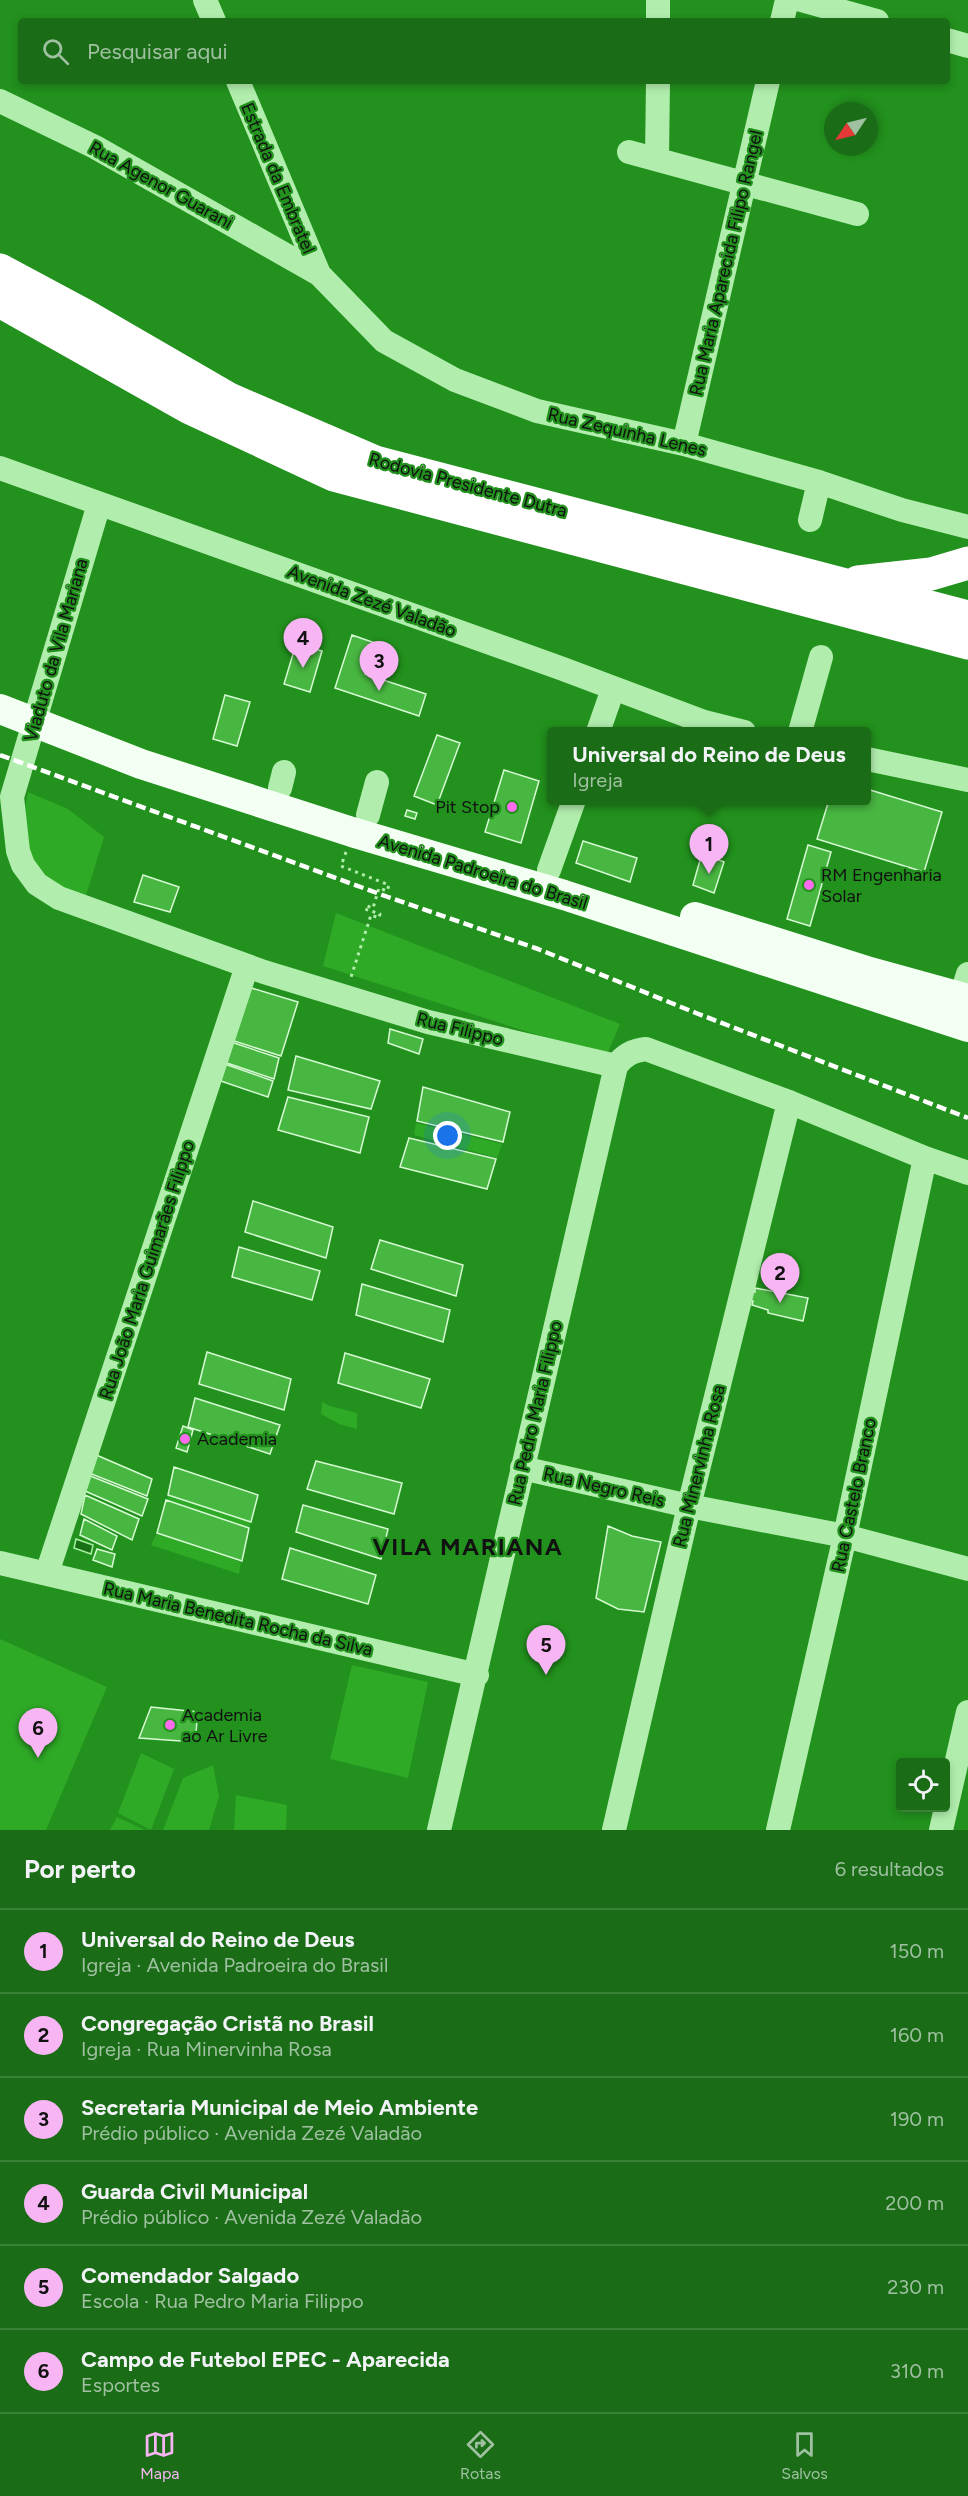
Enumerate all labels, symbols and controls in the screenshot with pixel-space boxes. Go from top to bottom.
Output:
search box [18,18,950,84]
icon: search [39,35,72,68]
text: Pesquisar aqui [87,38,228,65]
street label: Estrada da Embratel [236,99,320,257]
north arrow [824,102,878,156]
street label: Rua Maria Aparecida Filipo Rangel [685,128,767,398]
street label: Rua Agenor Guarani [85,136,237,234]
street label: Rua Zequinha Lenes [546,403,708,461]
street label: Rodovia Presidente Dutra [366,448,570,522]
street label: Viaduto da Vila Mariana [19,556,93,744]
street label: Avenida Zezé Valadão [285,560,459,642]
pin: 4 [284,618,322,668]
pin: 3 [360,642,398,691]
popup [547,727,871,805]
text: Universal do Reino de Deus [572,741,846,768]
text: Igreja [572,768,623,792]
place label: Pit Stop [435,796,500,818]
marker: Pit Stop [505,800,519,814]
pin: 1 [690,824,728,874]
street label: Avenida Padroeira do Brasil [376,830,590,914]
place label: RM Engenharia Solar [821,864,942,907]
marker: RM Engenharia Solar [802,878,816,892]
street label: Rua Filippo [414,1008,506,1050]
your location [433,1121,462,1150]
street label: Rua João Maria Guimarães Filippo [95,1138,199,1402]
pin: 2 [760,1254,800,1303]
street label: Rua Pedro Maria Filippo [503,1319,567,1507]
street label: Rua Minervinha Rosa [668,1382,730,1550]
street label: Rua Castelo Branco [827,1416,881,1574]
place label: Academia [197,1428,277,1450]
marker: Academia [178,1432,192,1446]
street label: Rua Negro Reis [541,1462,667,1512]
district label: VILA MARIANA [373,1532,563,1561]
street label: Rua Maria Benedita Rocha da Silva [101,1577,375,1661]
pin: 5 [526,1626,566,1675]
place label: Academia ao Ar Livre [182,1704,268,1747]
pin: 6 [18,1708,57,1758]
marker: Academia ao Ar Livre [163,1718,177,1732]
map controls [896,1758,950,1812]
button: locate [896,1758,950,1812]
text: Por perto [24,1853,136,1885]
text: 6 resultados [835,1857,944,1881]
text: Universal do Reino de Deus [81,1926,354,1953]
text: 1 [39,1939,48,1963]
text: 150 m [889,1939,944,1963]
text: Igreja · Avenida Padroeira do Brasil [81,1953,388,1977]
text: Congregação Cristã no Brasil [81,2010,374,2037]
text: 2 [38,2023,49,2047]
text: 160 m [890,2023,944,2047]
text: Igreja · Rua Minervinha Rosa [81,2037,332,2061]
text: Secretaria Municipal de Meio Ambiente [81,2094,478,2121]
text: 3 [38,2107,49,2131]
text: 190 m [890,2107,944,2131]
text: Prédio público · Avenida Zezé Valadão [81,2121,422,2145]
text: Guarda Civil Municipal [81,2178,308,2205]
text: 4 [37,2191,50,2215]
text: 200 m [885,2191,944,2215]
text: Prédio público · Avenida Zezé Valadão [81,2205,422,2229]
text: Comendador Salgado [81,2262,299,2289]
text: 5 [38,2275,49,2299]
text: 230 m [887,2275,944,2299]
text: Escola · Rua Pedro Maria Filippo [81,2289,364,2313]
text: Campo de Futebol EPEC - Aparecida [81,2346,450,2373]
text: 6 [38,2359,49,2383]
text: 310 m [890,2359,944,2383]
text: Esportes [81,2373,160,2397]
tab: Mapa [140,2428,180,2483]
tab: Rotas [460,2428,501,2483]
tab: Salvos [781,2428,828,2483]

